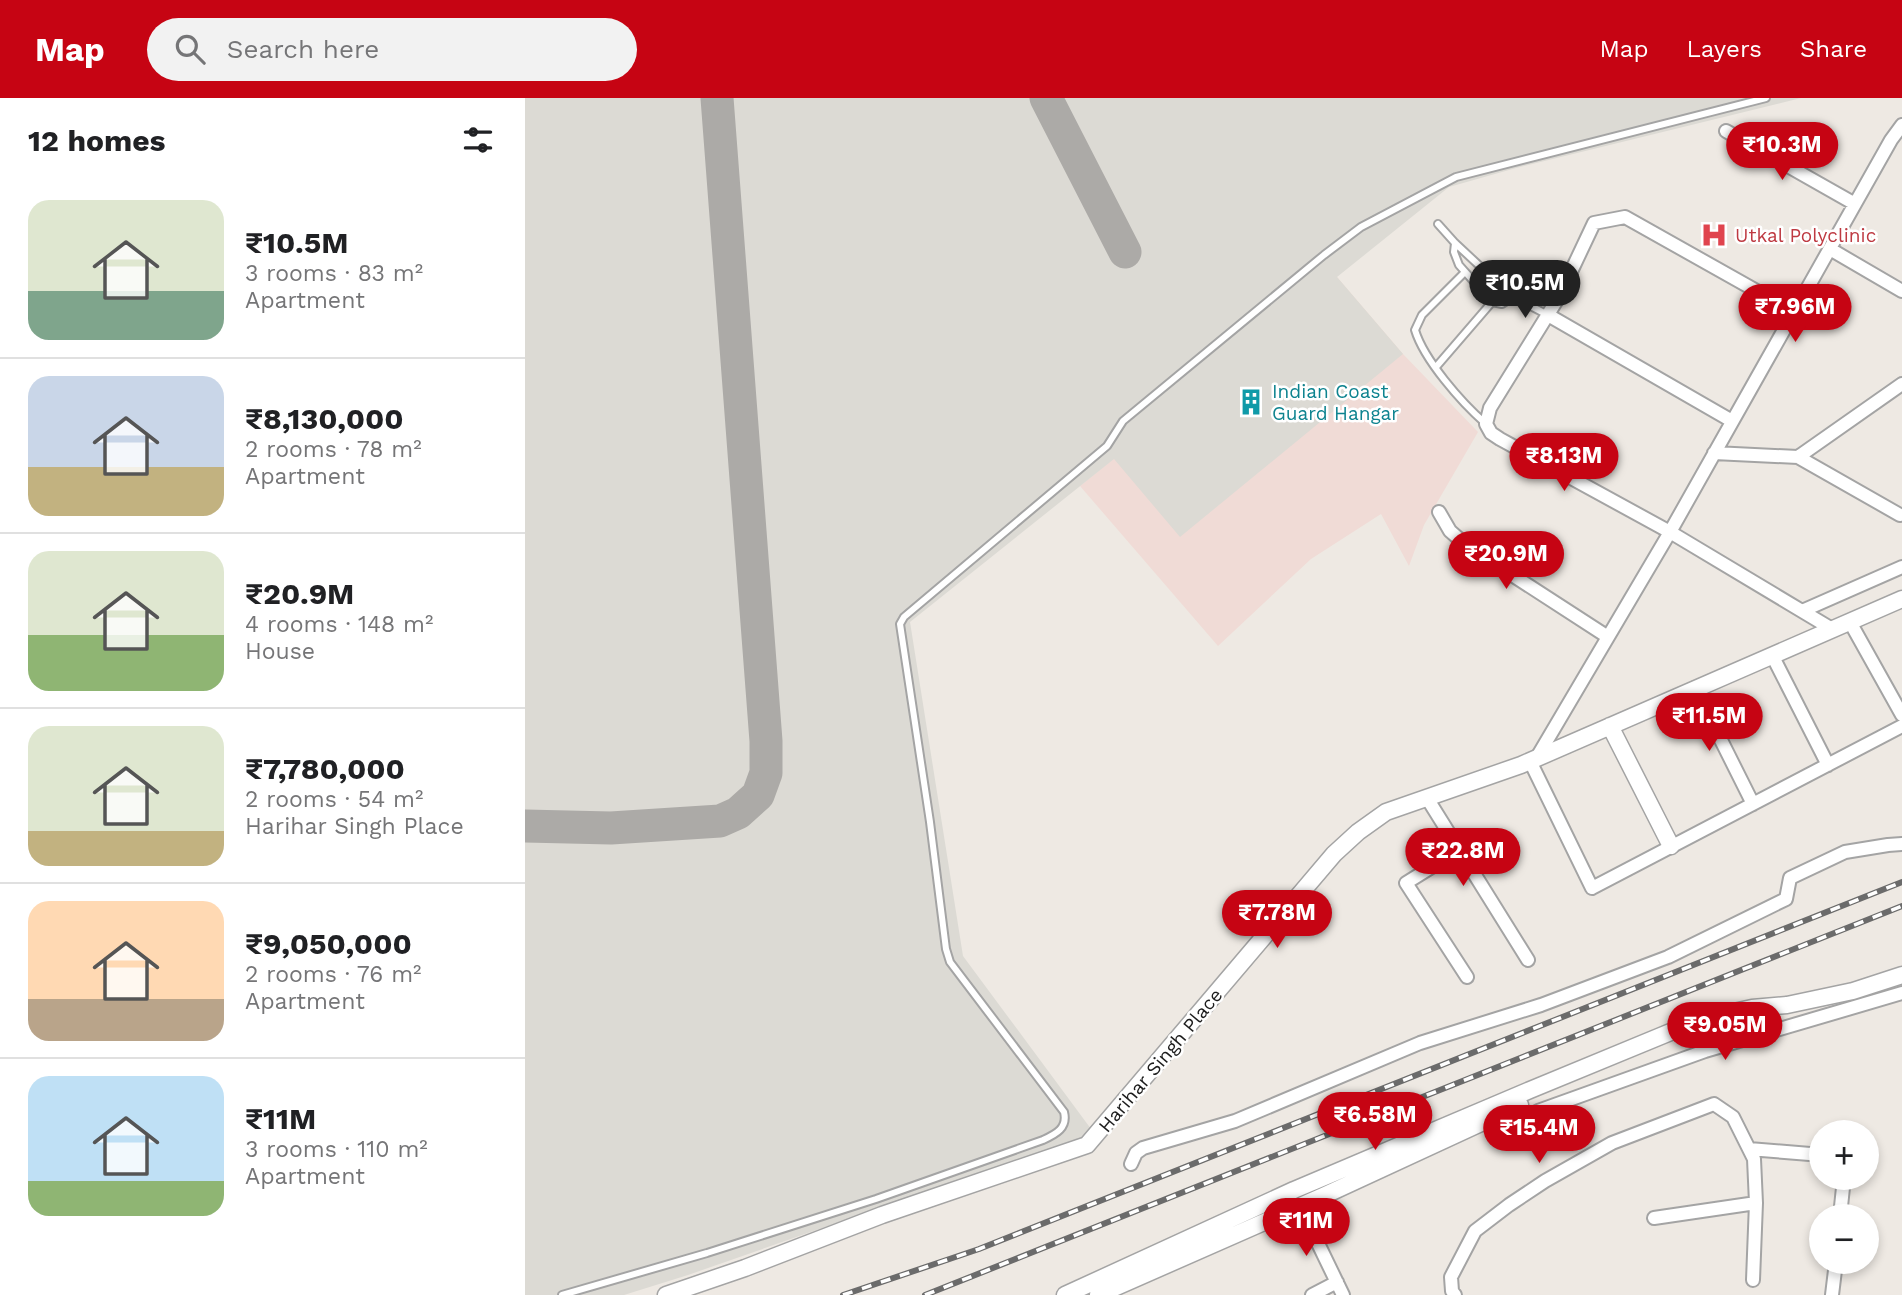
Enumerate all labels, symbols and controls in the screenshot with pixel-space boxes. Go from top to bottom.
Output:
search box [147,18,637,81]
text: Map [35,30,105,69]
icon: search [171,30,209,68]
text: Search here [227,34,379,64]
text: Map [1600,35,1648,63]
text: Layers [1686,35,1762,63]
text: Share [1800,35,1867,63]
icon: filters [459,121,497,159]
pin: ₹10.3M [1725,122,1839,182]
text: 12 homes [28,123,166,158]
text: ₹10.3M [1742,131,1822,158]
hospital icon: Utkal Polyclinic [1699,220,1729,250]
place label: Utkal Polyclinic [1735,224,1876,247]
text: ₹10.5M [245,225,348,260]
icon: home [84,228,168,312]
text: 3 rooms · 83 m² [245,260,423,287]
pin: ₹10.5M [1468,260,1582,320]
text: ₹10.5M [1485,269,1565,296]
pin: ₹7.96M [1738,285,1852,344]
text: Apartment [245,287,365,314]
text: ₹7.96M [1755,293,1836,320]
place label: Indian Coast Guard Hangar [1272,380,1399,425]
building icon: Indian Coast Guard Hangar [1236,387,1266,417]
text: ₹8,130,000 [245,401,404,436]
icon: home [84,404,168,488]
pin: ₹8.13M [1507,434,1621,493]
text: 2 rooms · 78 m² [245,436,422,463]
text: ₹8.13M [1525,442,1603,469]
text: Apartment [245,463,365,490]
pin: ₹20.9M [1449,532,1563,591]
text: ₹20.9M [1464,540,1548,567]
text: ₹20.9M [245,576,354,611]
icon: home [84,579,168,663]
text: 4 rooms · 148 m² [245,611,433,638]
text: House [245,638,315,665]
pin: ₹11.5M [1652,694,1766,753]
text: ₹11.5M [1672,702,1746,729]
text: ₹7,780,000 [245,751,405,786]
icon: home [84,754,168,838]
text: 2 rooms · 54 m² [245,786,423,813]
text: Harihar Singh Place [245,813,464,840]
pin: ₹22.8M [1406,828,1520,888]
text: ₹22.8M [1421,837,1505,864]
pin: ₹7.78M [1220,890,1334,950]
text: ₹7.78M [1238,899,1316,926]
text: ₹9,050,000 [245,926,412,961]
icon: home [84,929,168,1013]
text: 2 rooms · 76 m² [245,961,421,988]
street label: Harihar Singh Place [1093,984,1227,1137]
text: Apartment [245,988,365,1015]
pin: ₹9.05M [1668,1002,1782,1062]
text: ₹9.05M [1683,1011,1767,1038]
pin: ₹6.58M [1318,1093,1432,1152]
text: ₹11M [245,1101,316,1136]
text: ₹6.58M [1333,1101,1417,1128]
icon: home [84,1104,168,1188]
pin: ₹15.4M [1482,1105,1596,1165]
text: ₹15.4M [1499,1114,1579,1141]
map controls [1809,1120,1879,1274]
button: + [1809,1120,1879,1190]
text: 3 rooms · 110 m² [245,1136,428,1163]
text: Apartment [245,1163,365,1190]
pin: ₹11M [1265,1198,1347,1258]
button: − [1809,1204,1879,1274]
text: ₹11M [1279,1207,1333,1234]

